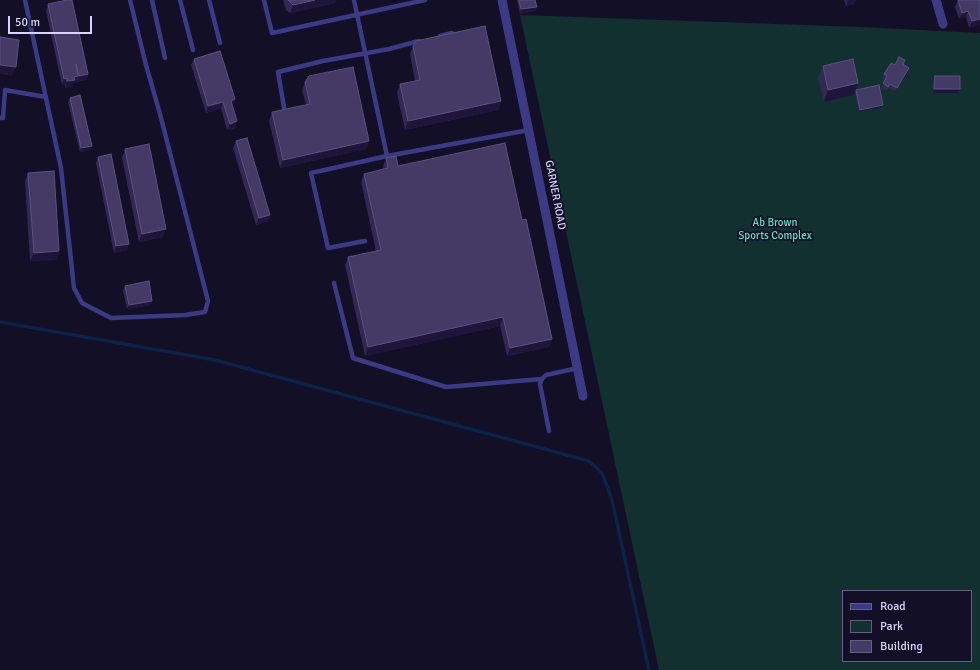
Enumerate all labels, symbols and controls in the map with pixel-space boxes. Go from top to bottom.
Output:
scale bar [10,8,94,34]
text: 50 m [15,15,40,30]
street label: GARNER ROAD [542,159,568,231]
park label: Ab Brown Sports Complex [738,216,812,242]
legend [842,590,972,662]
text: Road [880,599,906,614]
text: Park [880,619,903,634]
text: Building [880,639,923,654]

